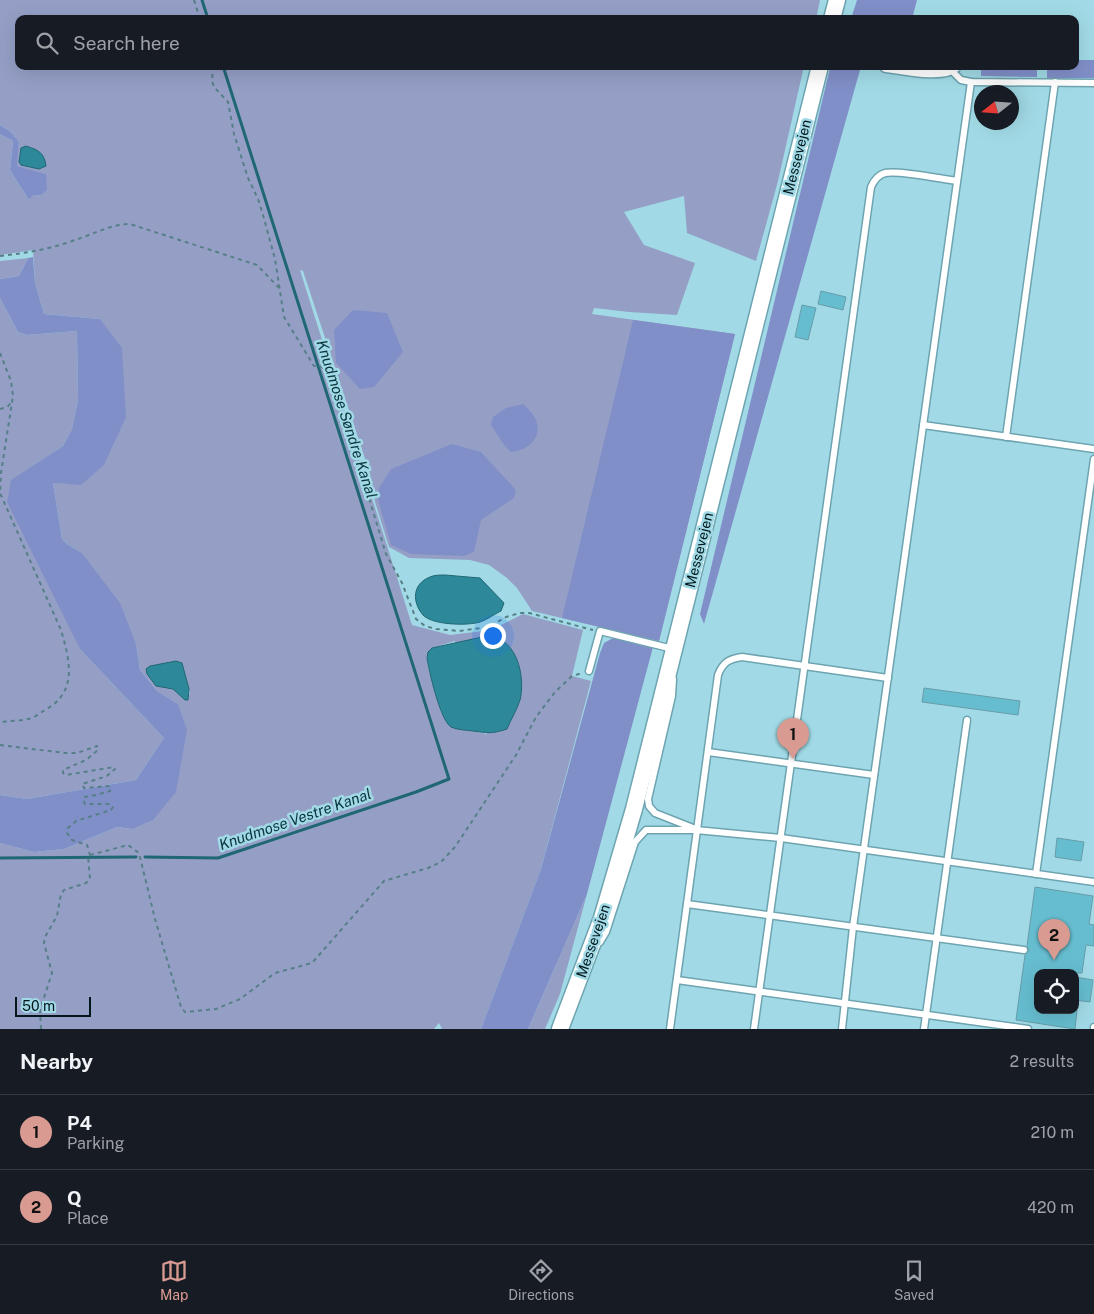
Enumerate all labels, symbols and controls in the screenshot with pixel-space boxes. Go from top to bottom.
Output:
search box [15,15,1079,70]
icon: search [33,29,61,57]
text: Search here [73,32,180,54]
north arrow [974,85,1019,130]
street label: Messevejen [780,118,814,196]
water label: Knudmose Søndre Kanal [313,338,381,500]
street label: Messevejen [682,511,716,589]
your location [480,623,506,649]
pin: 1 [777,718,809,759]
water label: Knudmose Vestre Kanal [217,785,373,853]
street label: Messevejen [573,902,613,980]
pin: 2 [1038,919,1070,960]
map controls [1034,969,1079,1014]
button: locate [1034,969,1079,1014]
scale bar [15,994,91,1017]
text: 50 m [22,998,55,1014]
text: Nearby [20,1049,93,1074]
text: 2 results [1009,1052,1074,1071]
text: P4 [67,1112,92,1134]
text: 1 [33,1123,39,1142]
text: 210 m [1030,1123,1074,1142]
text: Parking [67,1134,124,1153]
text: Q [67,1187,82,1209]
text: 2 [31,1198,41,1217]
text: 420 m [1027,1198,1074,1217]
text: Place [67,1209,109,1228]
tab: Map [160,1257,188,1303]
tab: Directions [508,1257,574,1303]
tab: Saved [894,1257,934,1303]

